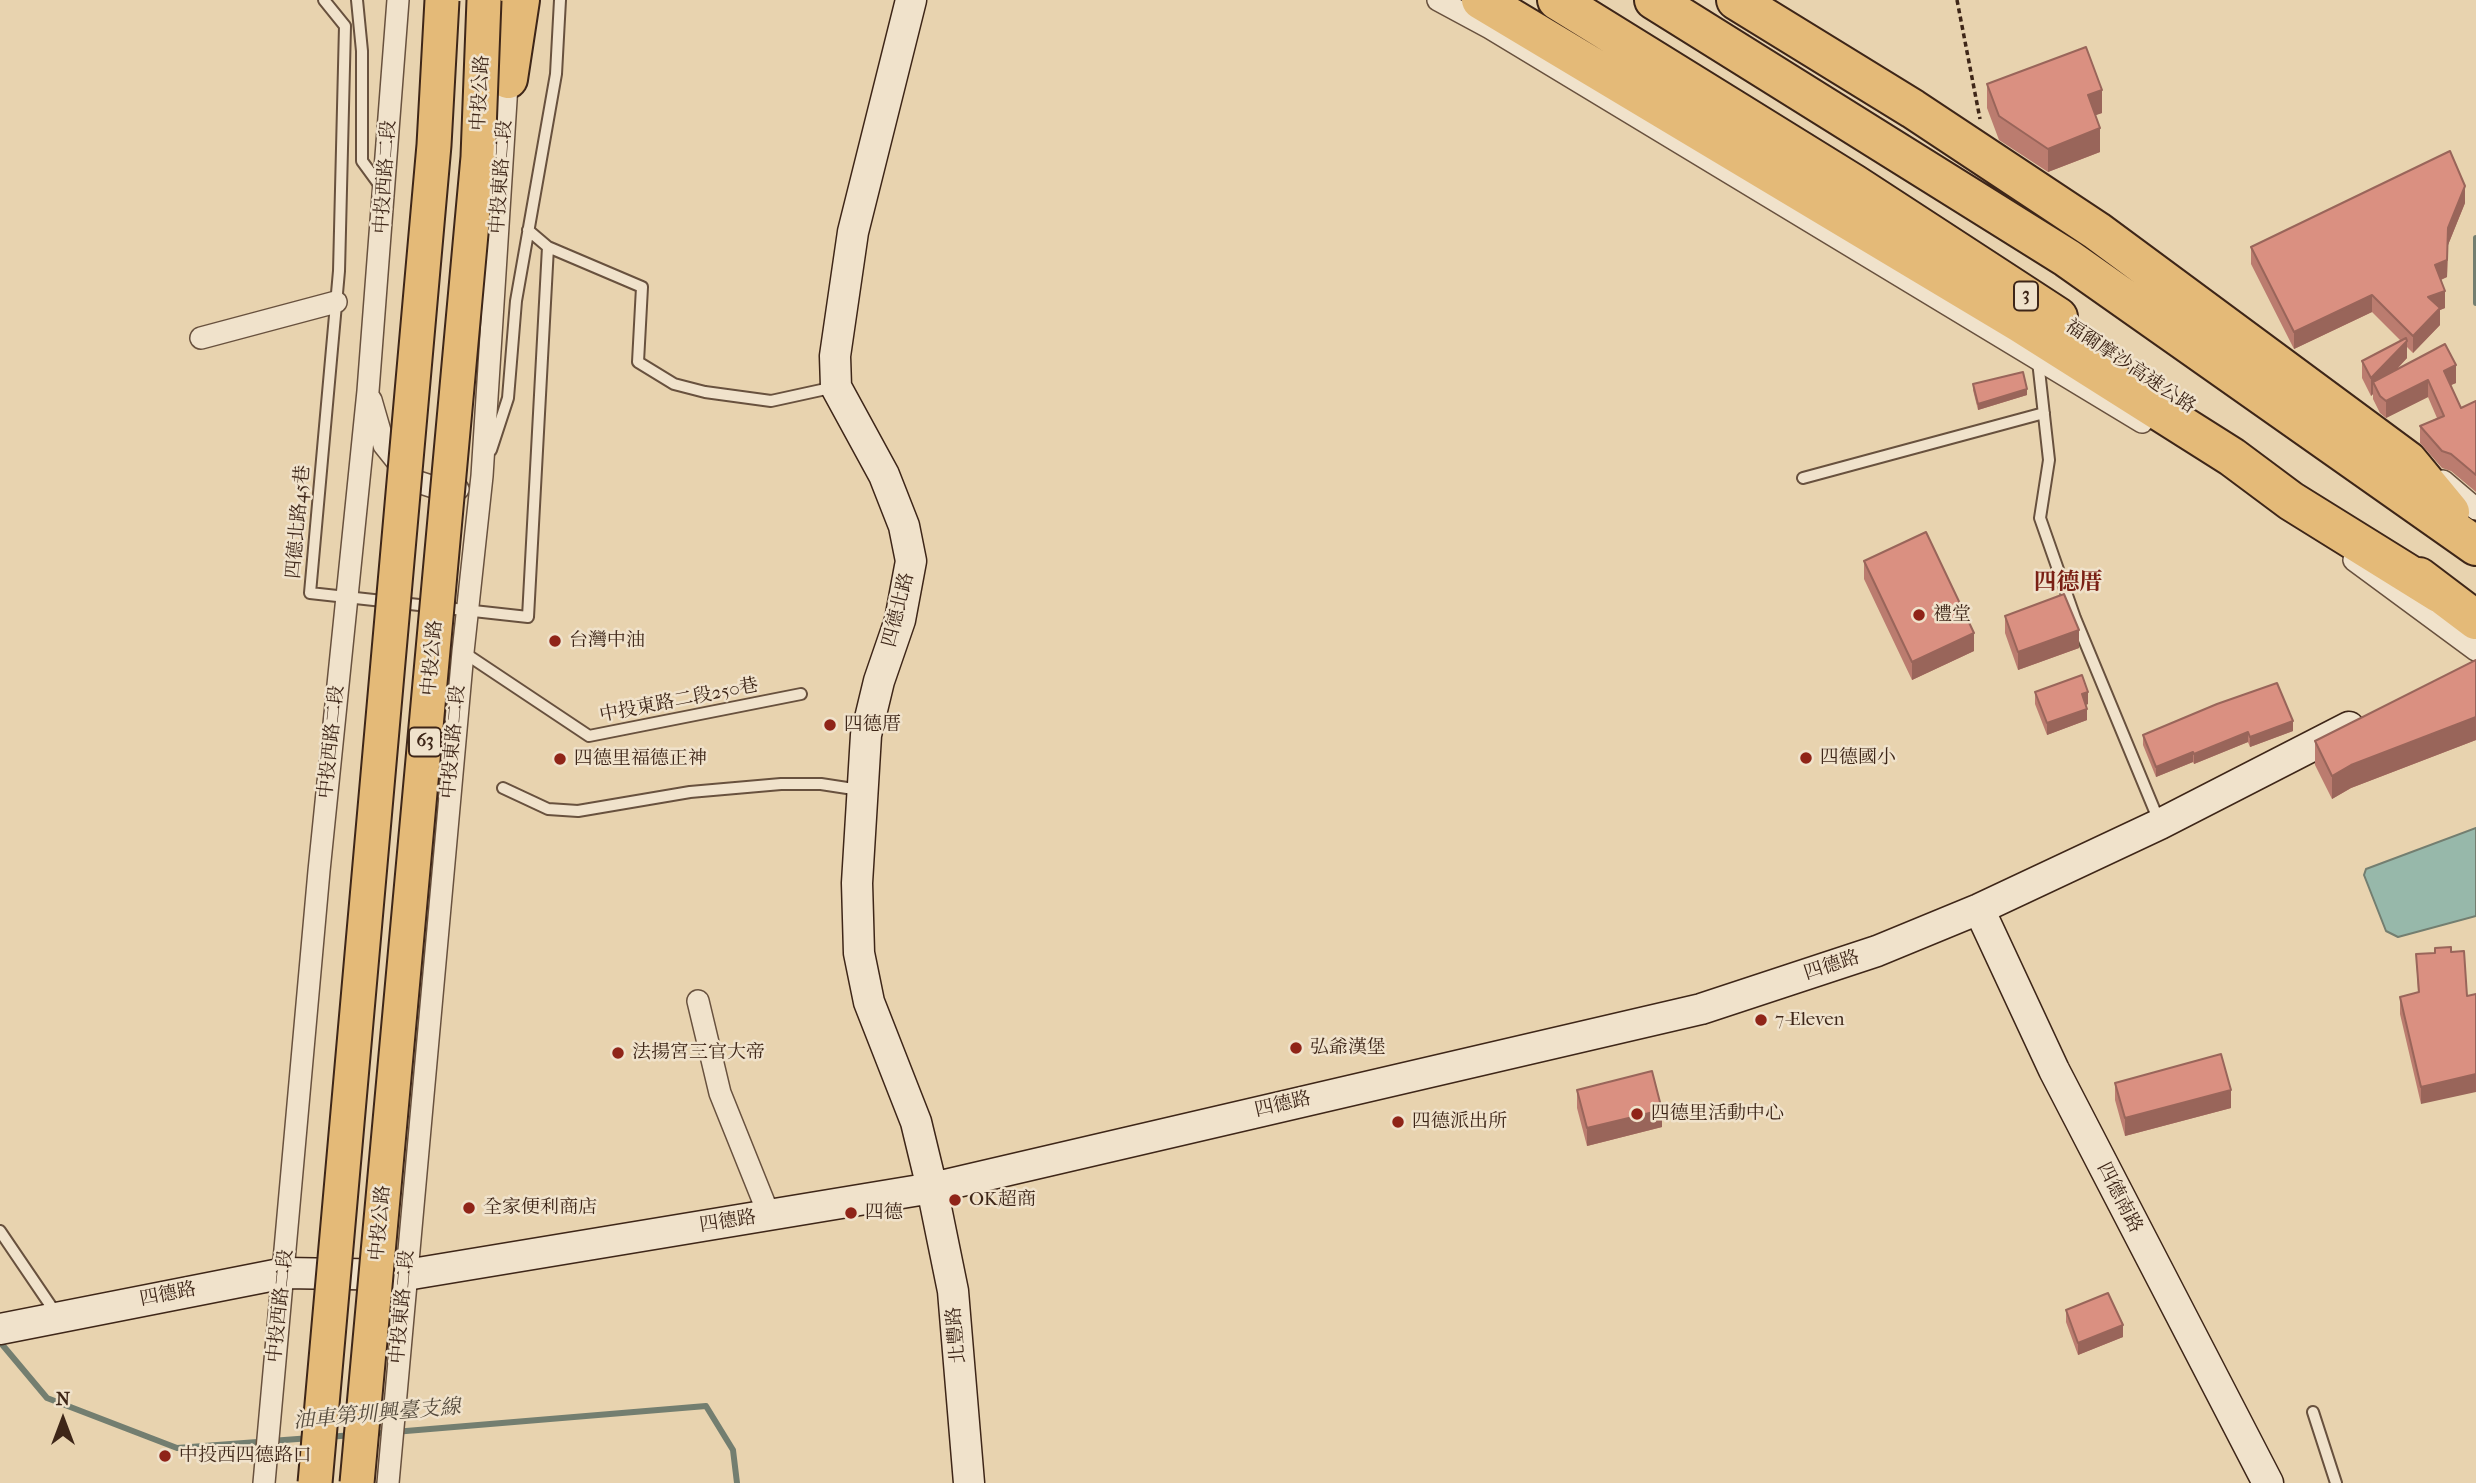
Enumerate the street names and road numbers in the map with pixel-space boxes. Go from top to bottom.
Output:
street label: 中投公路 [468,54,494,132]
street label: 中投西路二段 [371,119,401,235]
street label: 中投東路二段 [487,119,517,235]
road number: 3 [2014,282,2038,310]
street label: 福爾摩沙高速公路 [2061,315,2199,419]
street label: 四德北路45巷 [283,464,315,580]
street label: 四德北路 [879,570,919,650]
street label: 中投公路 [418,619,448,697]
street label: 中投東路二段250巷 [598,674,760,728]
street label: 中投西路二段 [315,684,349,800]
street label: 中投東路二段 [438,684,470,800]
road number: 63 [409,728,441,756]
street label: 四德路 [1801,946,1863,986]
street label: 四德路 [1253,1087,1313,1123]
street label: 四德南路 [2092,1159,2146,1237]
street label: 中投公路 [366,1184,396,1262]
street label: 四德路 [698,1206,758,1238]
street label: 中投西路二段 [264,1248,298,1364]
street label: 中投東路二段 [387,1249,419,1365]
street label: 四德路 [138,1278,198,1312]
street label: 北豐路 [943,1306,971,1364]

